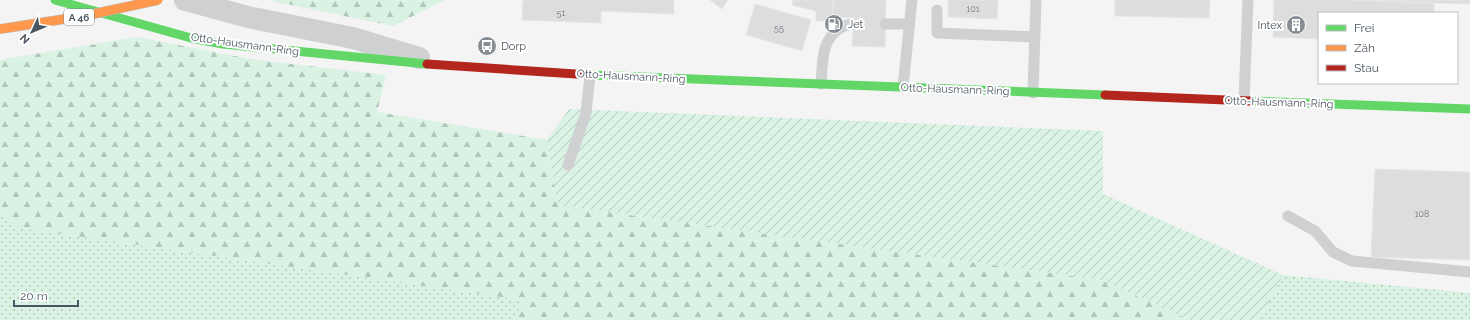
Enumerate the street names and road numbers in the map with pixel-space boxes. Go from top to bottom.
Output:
road number: A 46 [64,9,94,25]
street label: Otto-Hausmann-Ring [190,30,300,59]
street label: Otto-Hausmann-Ring [576,67,686,86]
street label: Otto-Hausmann-Ring [900,81,1010,98]
street label: Otto-Hausmann-Ring [1224,94,1334,111]

